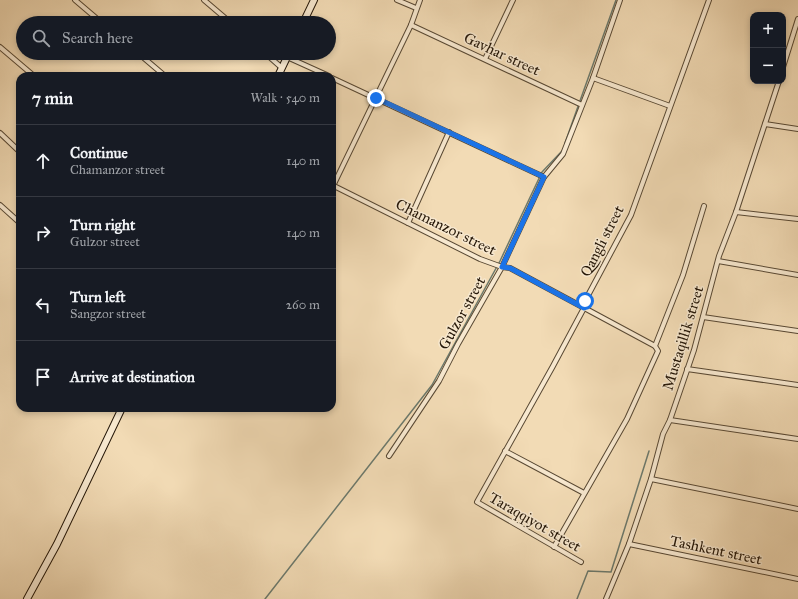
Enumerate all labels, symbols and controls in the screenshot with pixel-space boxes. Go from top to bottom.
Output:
map controls [750,12,786,84]
button: + [750,12,786,48]
search box [16,16,336,60]
icon: search [30,27,52,49]
text: Search here [62,29,133,47]
street label: Gavhar street [461,29,544,80]
button: − [750,48,786,84]
text: 7 min [32,88,73,109]
route end [367,89,385,107]
text: Walk · 540 m [251,90,320,106]
text: Continue [70,144,128,162]
icon: ahead [32,150,54,172]
text: 140 m [286,153,320,169]
text: Chamanzor street [70,162,165,178]
street label: Chamanzor street [393,195,500,259]
street label: Qangli street [576,202,628,280]
text: Turn right [70,216,135,234]
icon: right [32,222,54,244]
text: 140 m [286,225,320,241]
text: Gulzor street [70,234,140,250]
street label: Gulzor street [435,273,490,353]
street label: Mustaqillik street [659,283,709,393]
text: Turn left [70,288,126,306]
route start [576,292,594,310]
icon: left [32,294,54,316]
text: 260 m [286,297,320,313]
text: Sangzor street [70,306,146,322]
icon: arrive [32,366,54,388]
text: Arrive at destination [70,368,195,386]
street label: Taraqqiyot street [485,488,585,557]
street label: Tashkent street [668,531,764,569]

